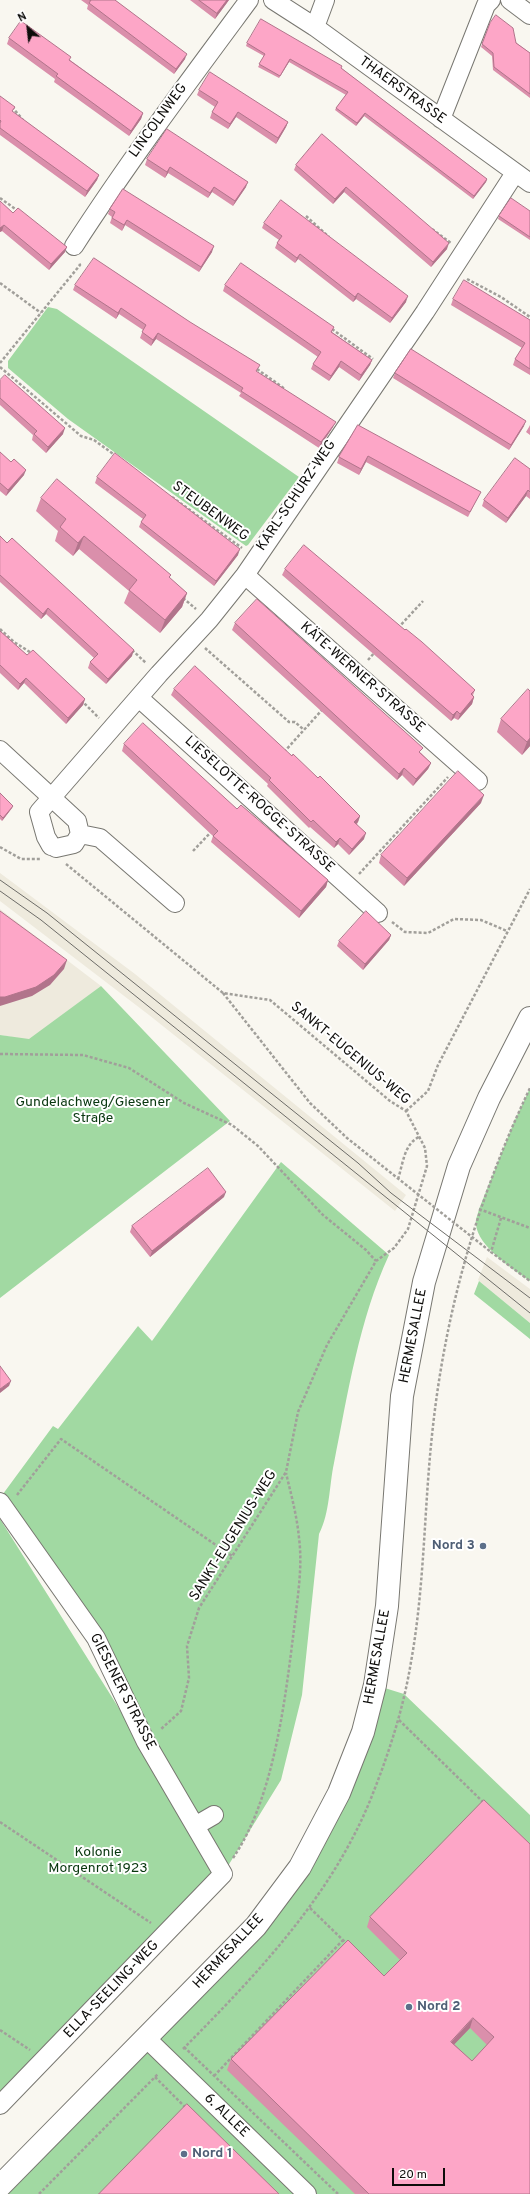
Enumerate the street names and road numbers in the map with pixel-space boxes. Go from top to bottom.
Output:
street label: THAERSTRASSE [355,54,449,128]
street label: LINCOLNWEG [127,81,191,161]
street label: KARL-SCHURZ-WEG [254,437,340,555]
street label: STEUBENWEG [168,479,252,545]
street label: KÄTE-WERNER-STRASSE [296,619,428,737]
street label: LIESELOTTE-ROGGE-STRASSE [181,733,337,877]
street label: SANKT-EUGENIUS-WEG [287,999,413,1109]
street label: HERMESALLEE [397,1287,431,1385]
street label: SANKT-EUGENIUS-WEG [187,1467,281,1605]
street label: HERMESALLEE [361,1608,395,1706]
street label: GIESENER STRASSE [85,1631,159,1753]
street label: HERMESALLEE [190,1911,268,1993]
street label: ELLA-SEELING-WEG [61,1937,163,2043]
street label: 6. ALLEE [200,2090,252,2142]

